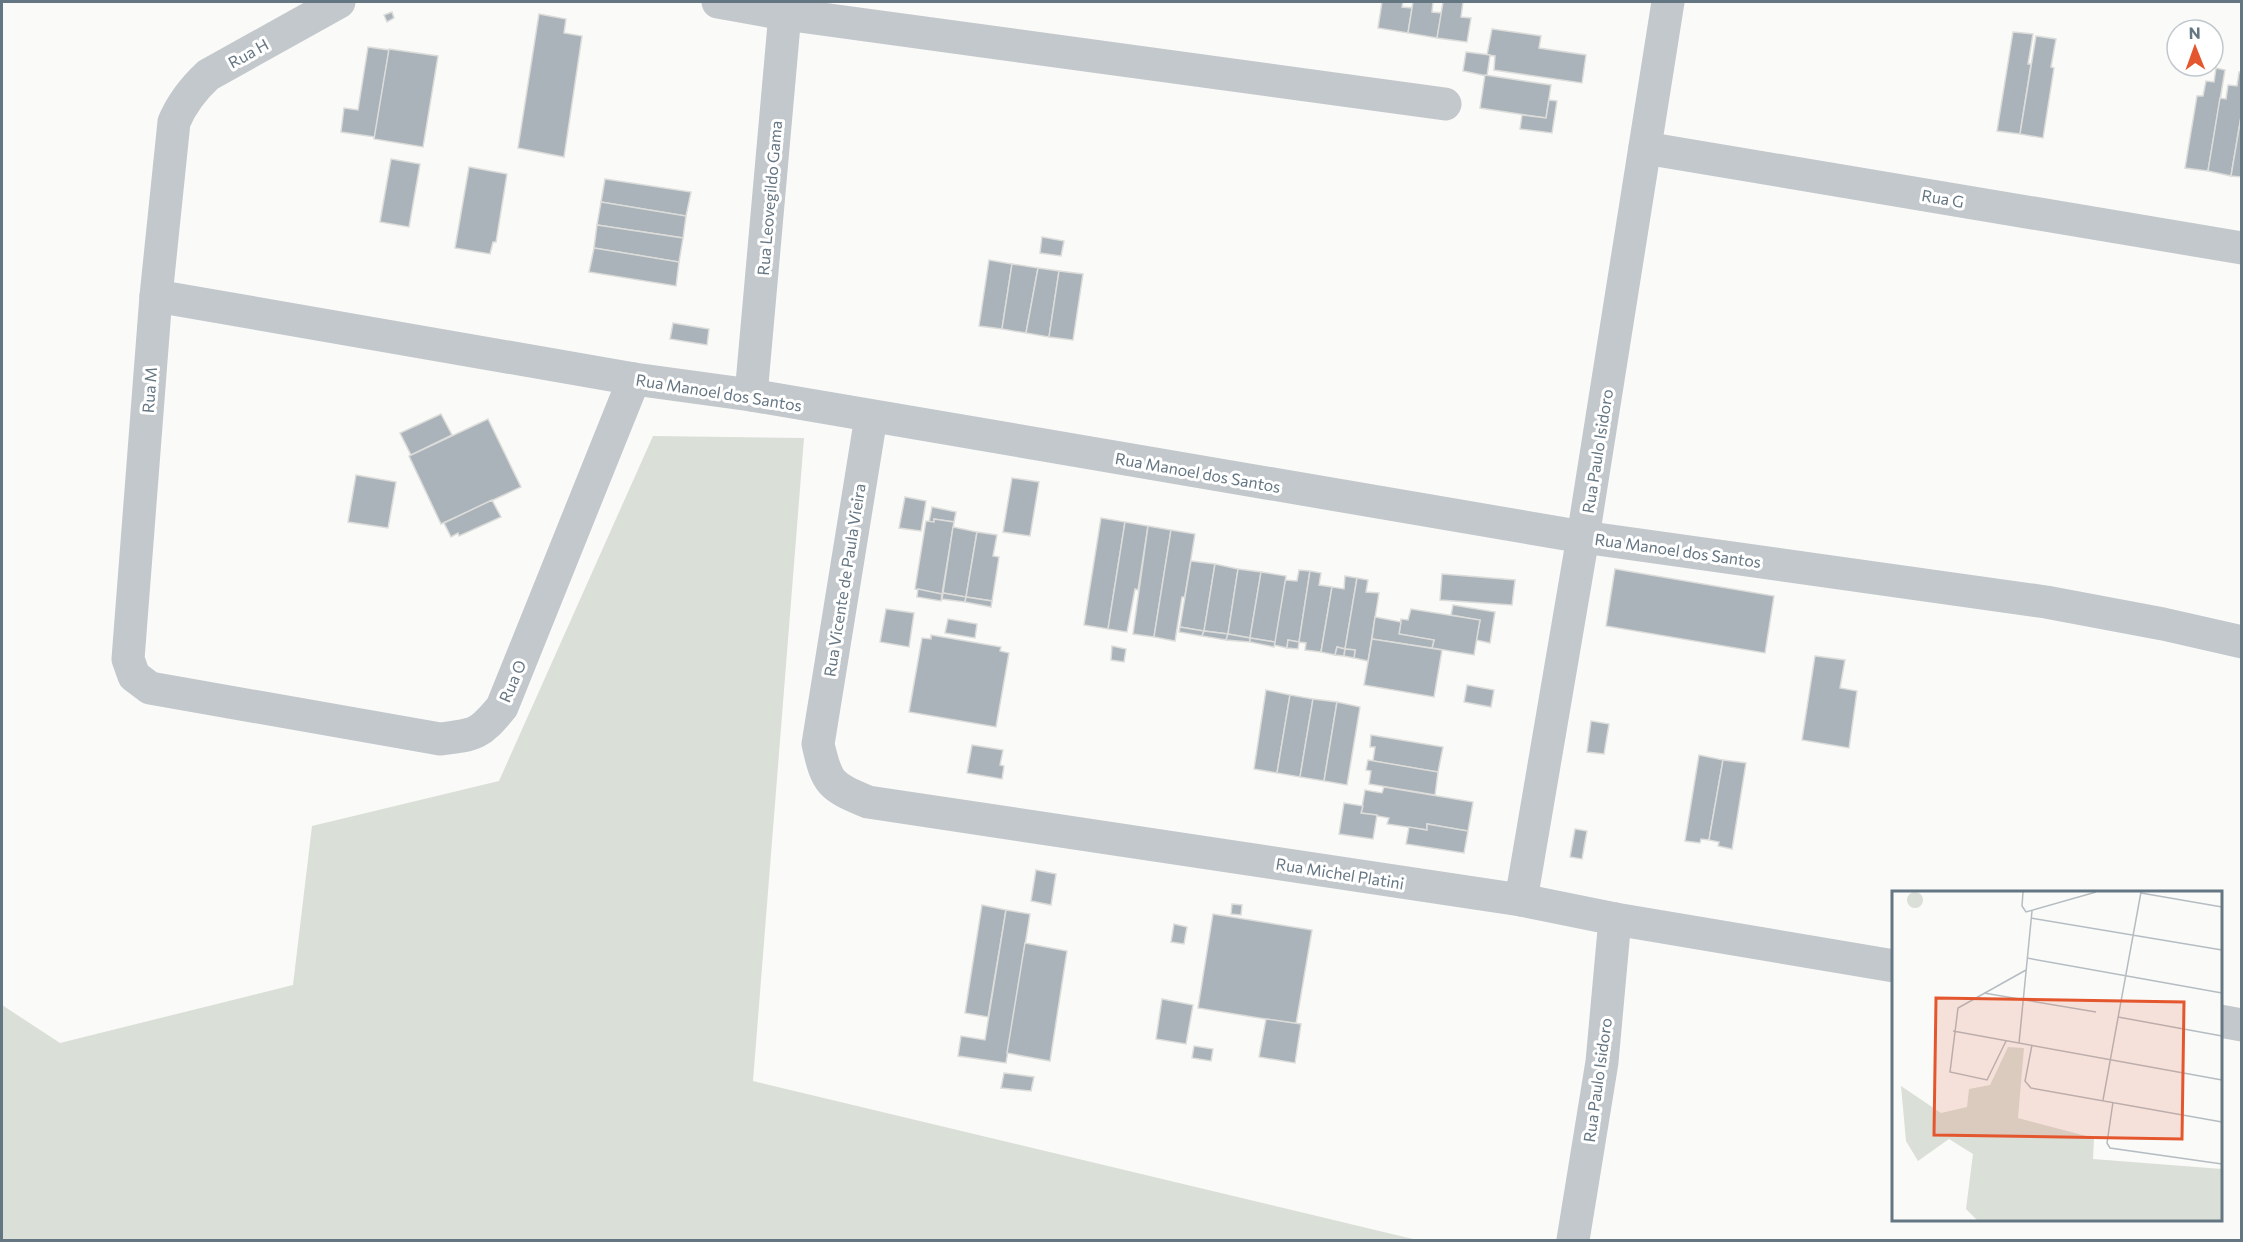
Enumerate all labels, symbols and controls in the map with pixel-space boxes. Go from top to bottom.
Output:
north arrow [2165,18,2225,78]
text: N [2189,23,2201,42]
street label: Rua H [225,34,271,72]
street label: Rua Leovegildo Gama [753,120,785,276]
street label: Rua G [1920,185,1966,211]
street label: Rua M [138,366,160,414]
street label: Rua Manoel dos Santos [635,369,803,415]
street label: Rua Paulo Isidoro [1578,388,1616,514]
street label: Rua Manoel dos Santos [1114,448,1282,496]
street label: Rua Vicente de Paula Vieira [819,482,869,678]
street label: Rua Manoel dos Santos [1594,529,1762,571]
street label: Rua O [495,657,529,705]
street label: Rua Michel Platini [1275,853,1405,893]
inset map [1892,891,2222,1221]
street label: Rua Paulo Isidoro [1579,1017,1615,1143]

